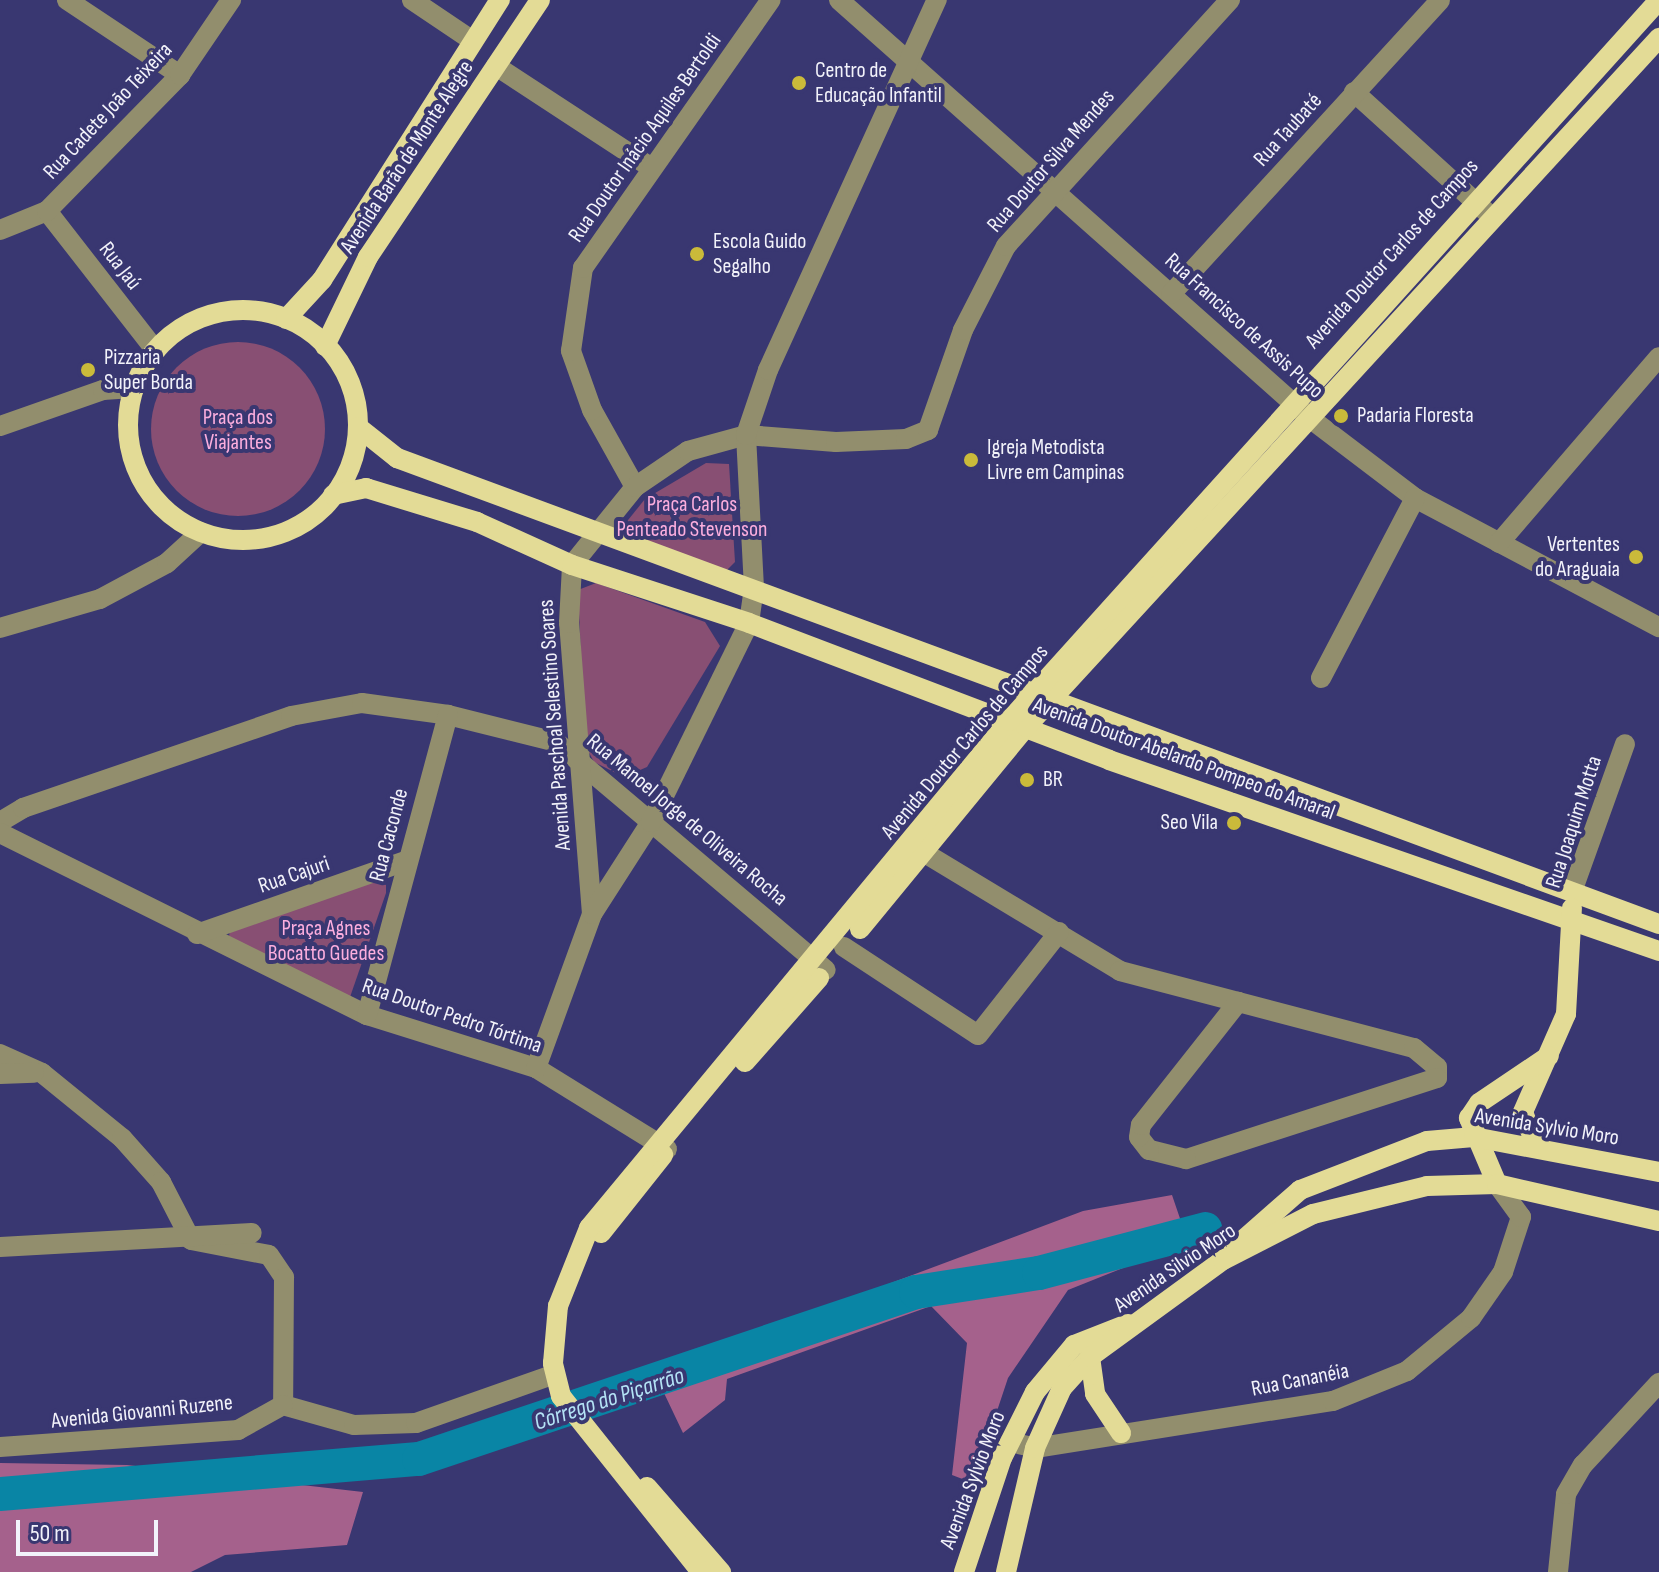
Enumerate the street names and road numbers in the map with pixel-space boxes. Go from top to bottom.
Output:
street label: Rua Doutor Inácio Aquiles Bertoldi [563,29,727,247]
street label: Rua Cadete João Teixeira [38,37,178,185]
street label: Avenida Barão de Monte Alegre [335,56,479,258]
street label: Rua Doutor Silva Mendes [982,84,1120,238]
street label: Rua Taubaté [1248,88,1328,172]
street label: Avenida Doutor Carlos de Campos [1300,154,1484,354]
street label: Rua Jaú [93,237,147,295]
street label: Rua Francisco de Assis Pupo [1159,248,1329,404]
street label: Avenida Paschoal Selestino Soares [533,599,577,851]
street label: Avenida Doutor Carlos de Campos [876,639,1054,845]
street label: Avenida Doutor Abelardo Pompeo do Amaral [1029,692,1339,826]
street label: Rua Manoel Jorge de Oliveira Rocha [581,728,793,912]
street label: Rua Joaquim Motta [1540,753,1608,891]
street label: Rua Caconde [364,786,414,884]
street label: Rua Cajuri [255,851,333,899]
street label: Rua Doutor Pedro Tórtima [359,973,545,1059]
street label: Avenida Sylvio Moro [1473,1103,1621,1151]
street label: Avenida Silvio Moro [1109,1218,1241,1318]
street label: Rua Cananéia [1249,1358,1351,1402]
street label: Avenida Giovanni Ruzene [50,1389,234,1435]
street label: Avenida Sylvio Moro [935,1407,1011,1553]

